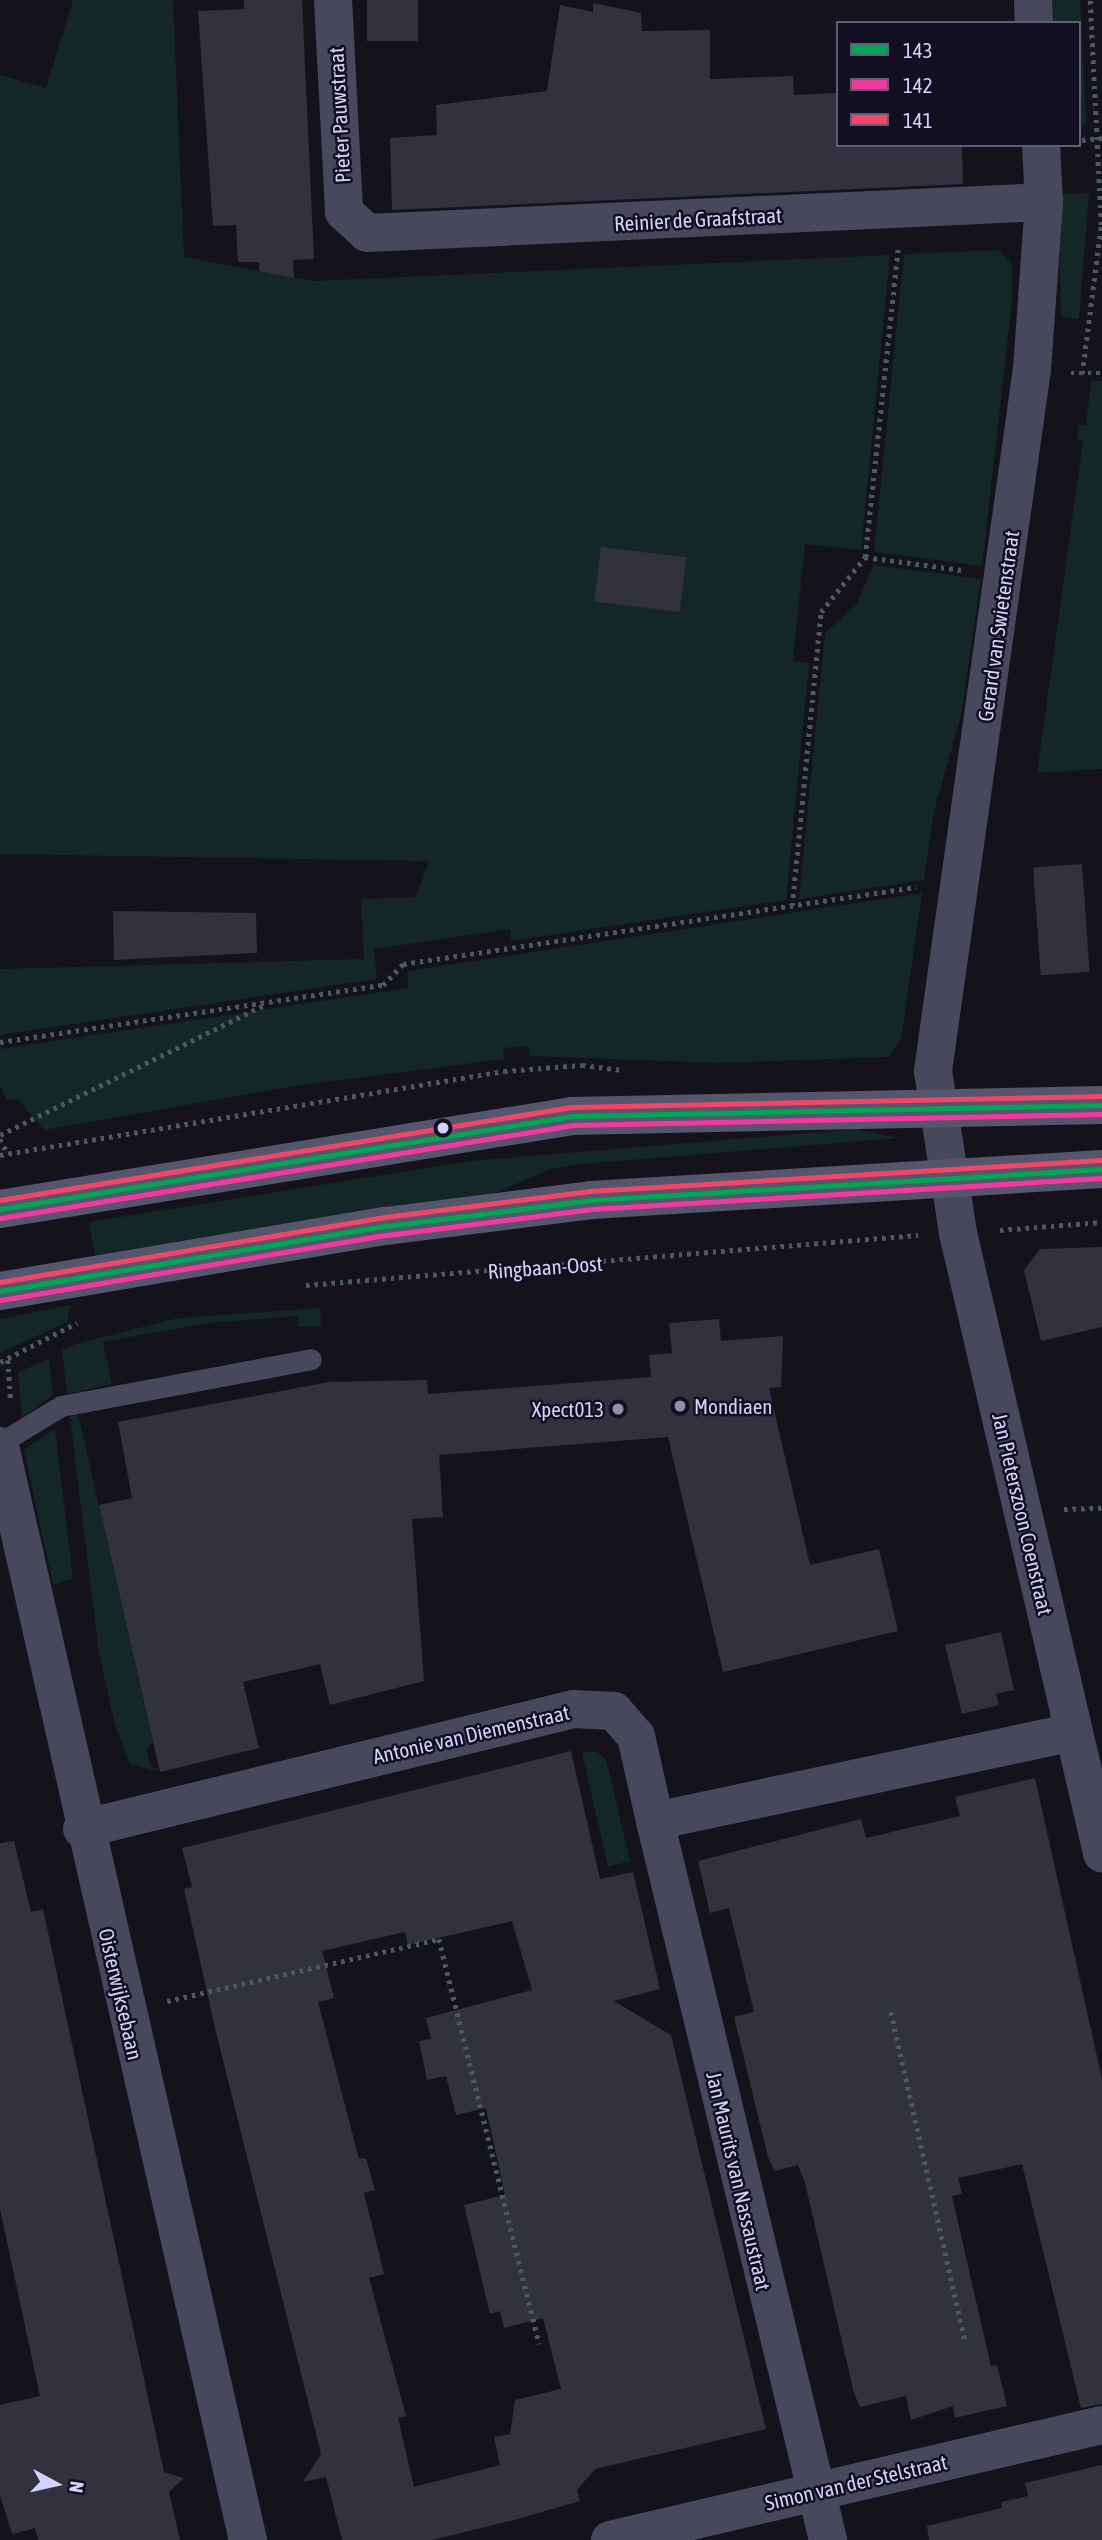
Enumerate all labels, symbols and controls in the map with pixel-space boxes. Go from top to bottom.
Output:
legend [836,21,1081,147]
text: 143 [903,38,933,62]
street label: Pieter Pauwstraat [323,47,355,183]
text: 142 [903,73,933,97]
text: 141 [903,108,933,132]
street label: Reinier de Graafstraat [614,202,782,236]
street label: Gerard van Swietenstraat [972,529,1024,723]
unlabelled marker [436,1121,450,1135]
street label: Ringbaan-Oost [487,1250,603,1284]
place label: Mondiaen [694,1393,772,1419]
place label: Xpect013 [532,1396,604,1422]
marker: Mondiaen [672,1398,688,1414]
marker: Xpect013 [610,1401,626,1417]
street label: Jan Pieterszoon Coenstraat [987,1410,1059,1618]
street label: Antonie van Diemenstraat [370,1699,572,1769]
street label: Oisterwijksebaan [94,1926,148,2062]
street label: Jan Maurits van Nassaustraat [702,2069,776,2293]
north arrow [21,2449,91,2519]
street label: Simon van der Stelstraat [762,2449,950,2515]
text: N [65,2480,88,2494]

